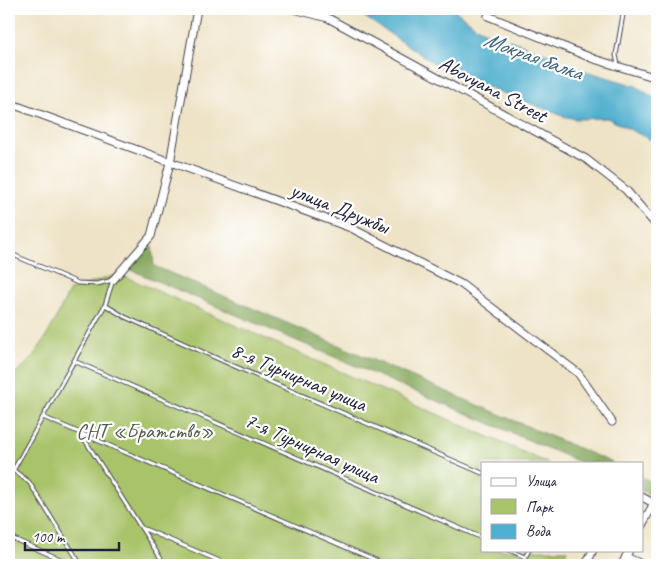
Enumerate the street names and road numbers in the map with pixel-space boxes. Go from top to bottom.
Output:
street label: Abovyana Street [435,50,553,129]
street label: улица Дружбы [285,176,395,240]
street label: 8-я Турнирная улица [227,337,372,418]
street label: 7-я Турнирная улица [241,407,385,490]

